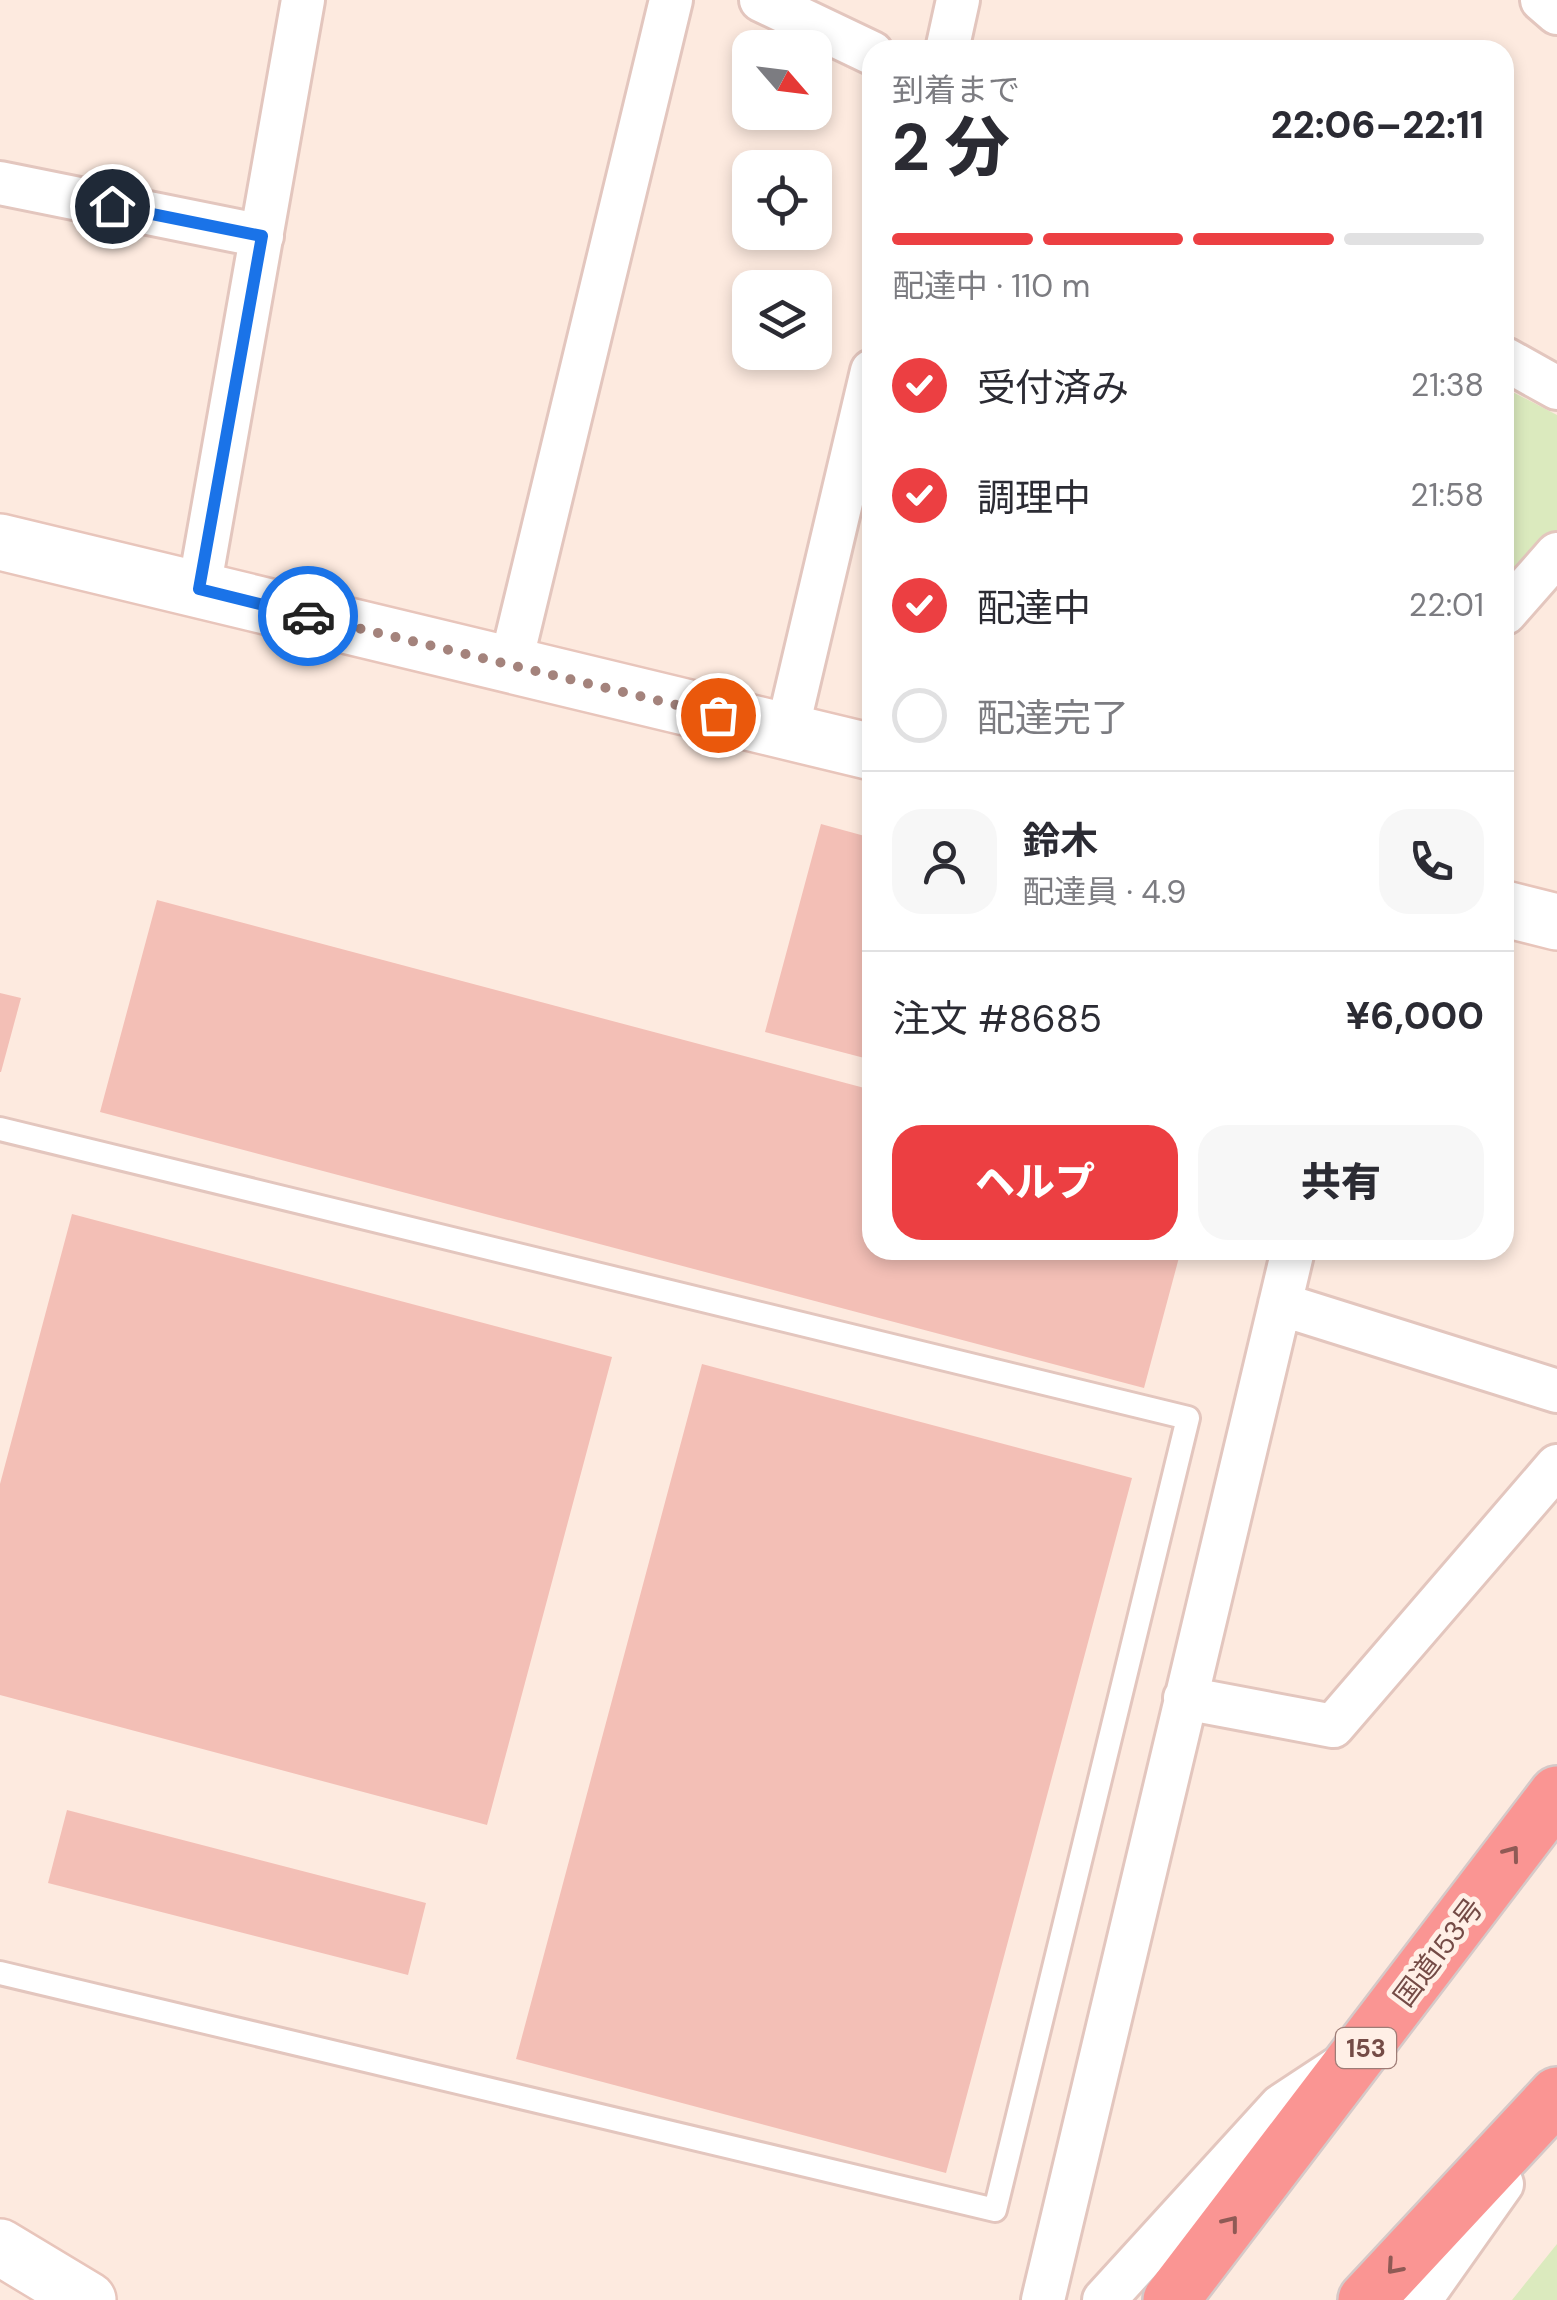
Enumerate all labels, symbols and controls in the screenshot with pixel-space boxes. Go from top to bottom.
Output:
north arrow [732,30,832,130]
map controls [732,30,832,370]
text: 到着まで [892,69,1020,111]
text: 22:06–22:11 [1271,100,1484,150]
text: 2 分 [892,106,1010,190]
button: locate [732,150,832,250]
pin [70,164,155,249]
icon: home [85,179,140,234]
text: 配達中 · 110 m [892,265,1090,307]
button: layers [732,270,832,370]
icon: check [892,358,947,413]
text: 受付済み [977,363,1129,413]
text: 21:38 [1411,364,1484,406]
icon: check [892,468,947,523]
text: 調理中 [977,473,1091,523]
text: 21:58 [1410,474,1484,516]
courier [258,566,358,666]
icon: check [892,578,947,633]
text: 配達中 [977,583,1091,633]
text: 22:01 [1409,584,1484,626]
icon: car [281,589,336,644]
pin [676,673,761,758]
icon: bag [691,688,746,743]
text: 配達完了 [977,693,1129,743]
button: person [892,809,997,914]
button: phone [1379,809,1484,914]
text: 鈴木 [1022,816,1098,866]
text: 配達員 · 4.9 [1022,871,1186,913]
text: ¥6,000 [1346,991,1484,1041]
text: 注文 #8685 [892,994,1102,1044]
button: ヘルプ [892,1125,1178,1240]
button: 共有 [1198,1125,1484,1240]
one-way arrow [1501,1846,1518,1864]
street label: 国道153号 [1386,1891,1491,2014]
road number: 153 [1336,2028,1396,2068]
one-way arrow [1219,2216,1236,2234]
one-way arrow [1387,2256,1405,2274]

